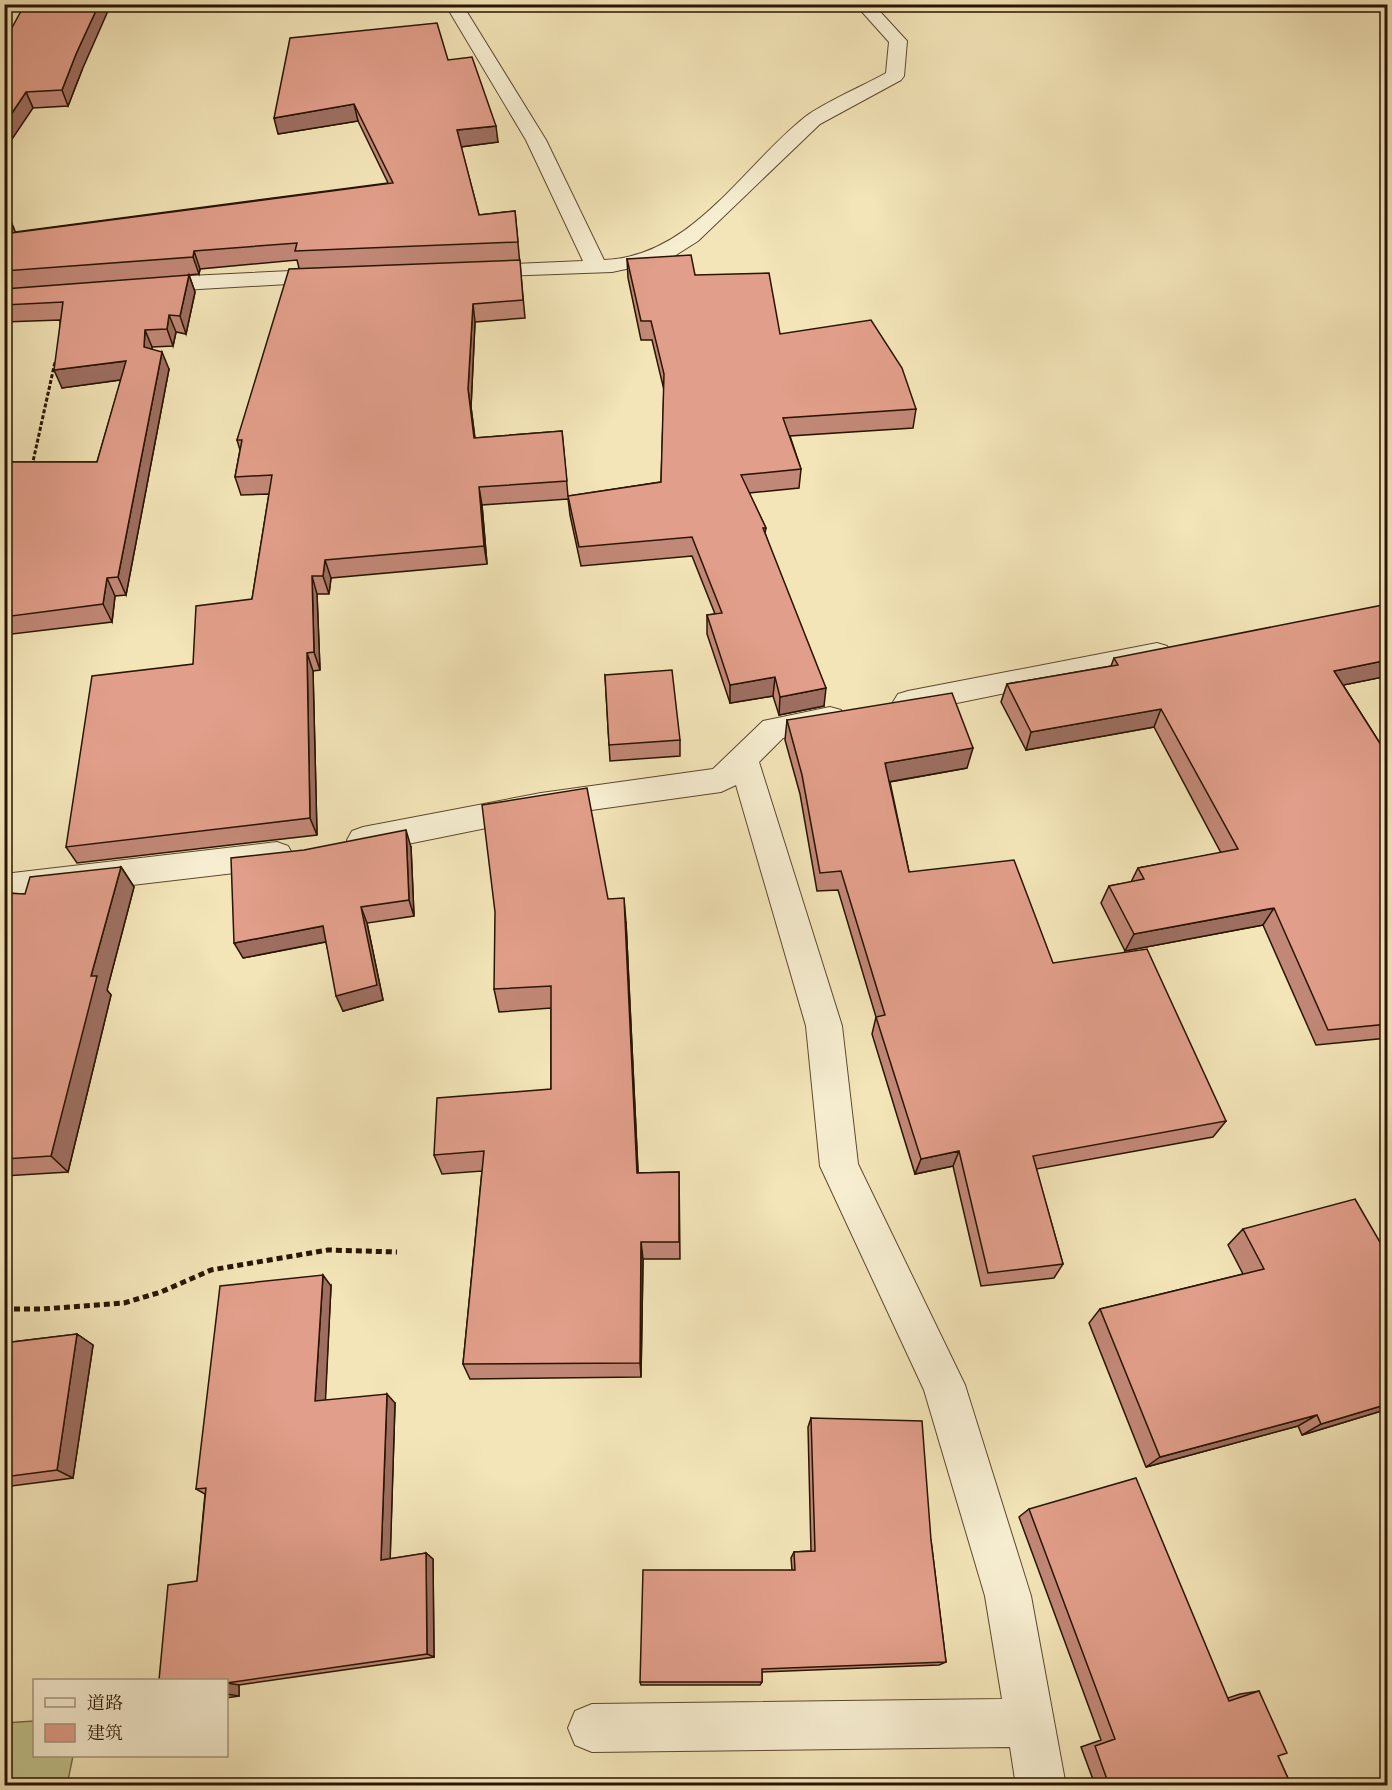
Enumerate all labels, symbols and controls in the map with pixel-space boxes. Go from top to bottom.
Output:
legend [33,1679,228,1757]
text: 道路 [87,1693,123,1715]
text: 建筑 [87,1723,123,1745]

